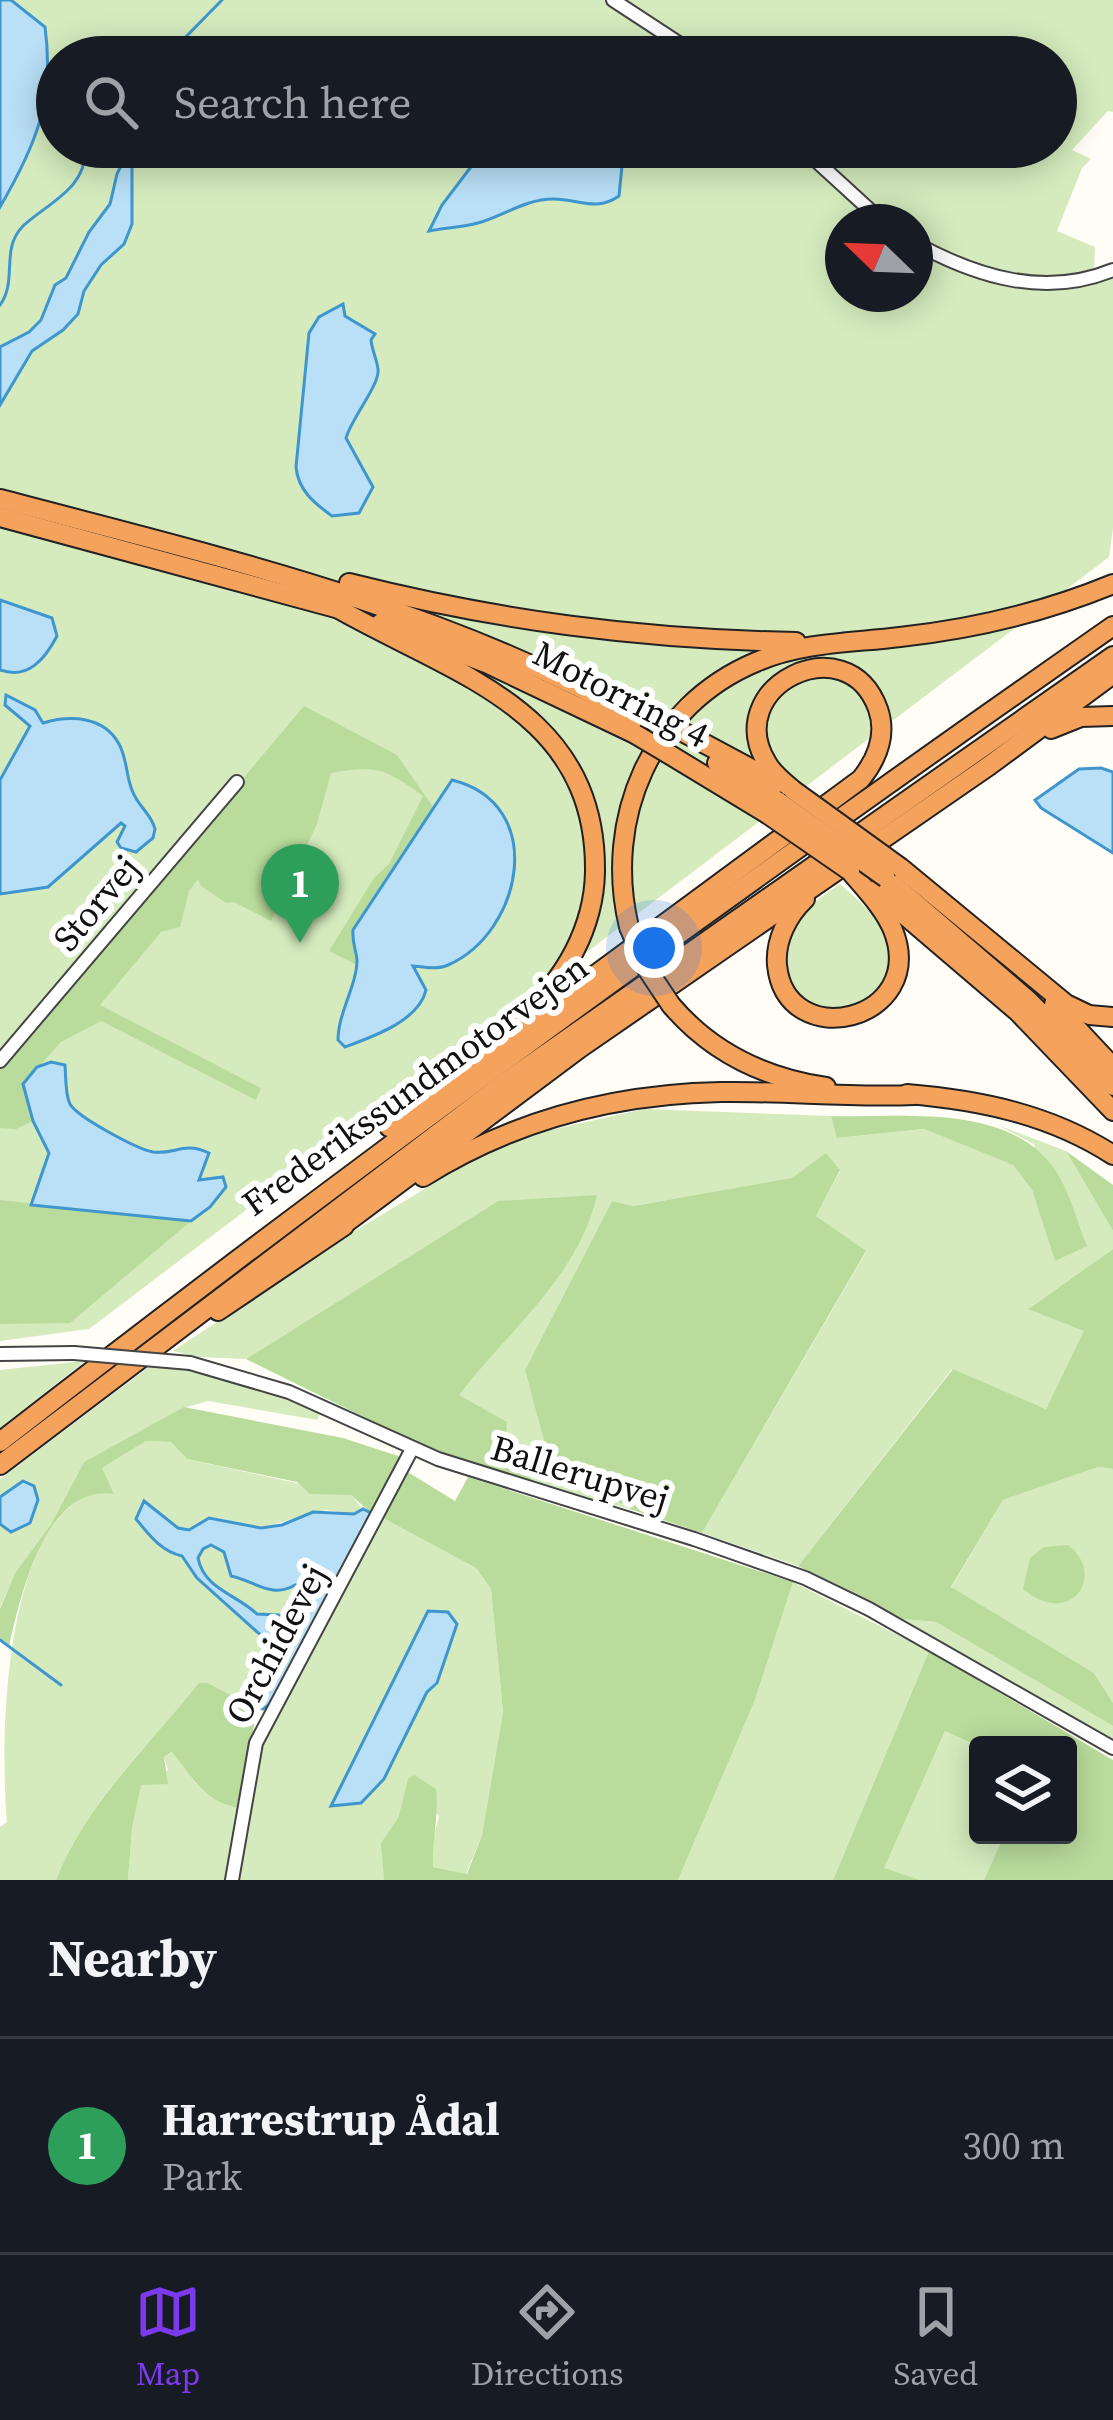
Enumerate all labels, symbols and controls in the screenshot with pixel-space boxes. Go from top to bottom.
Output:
search box [36,36,1077,168]
icon: search [78,69,144,135]
text: Search here [174,71,411,133]
north arrow [825,204,933,312]
street label: Motorring 4 [525,629,717,759]
pin: 1 [261,844,339,943]
street label: Storvej [42,845,150,961]
your location [624,918,684,978]
street label: Frederikssundmotorvejen [232,943,598,1227]
street label: Ballerupvej [485,1423,675,1523]
street label: Orchidevej [214,1556,338,1732]
map controls [969,1736,1077,1844]
button: layers [969,1736,1077,1844]
text: Nearby [48,1923,217,1993]
text: Harrestrup Ådal [162,2088,500,2150]
text: 1 [76,2119,98,2172]
text: 300 m [962,2119,1065,2172]
text: Park [162,2150,242,2203]
tab: Map [135,2279,201,2396]
tab: Directions [471,2279,624,2396]
tab: Saved [893,2279,978,2396]

